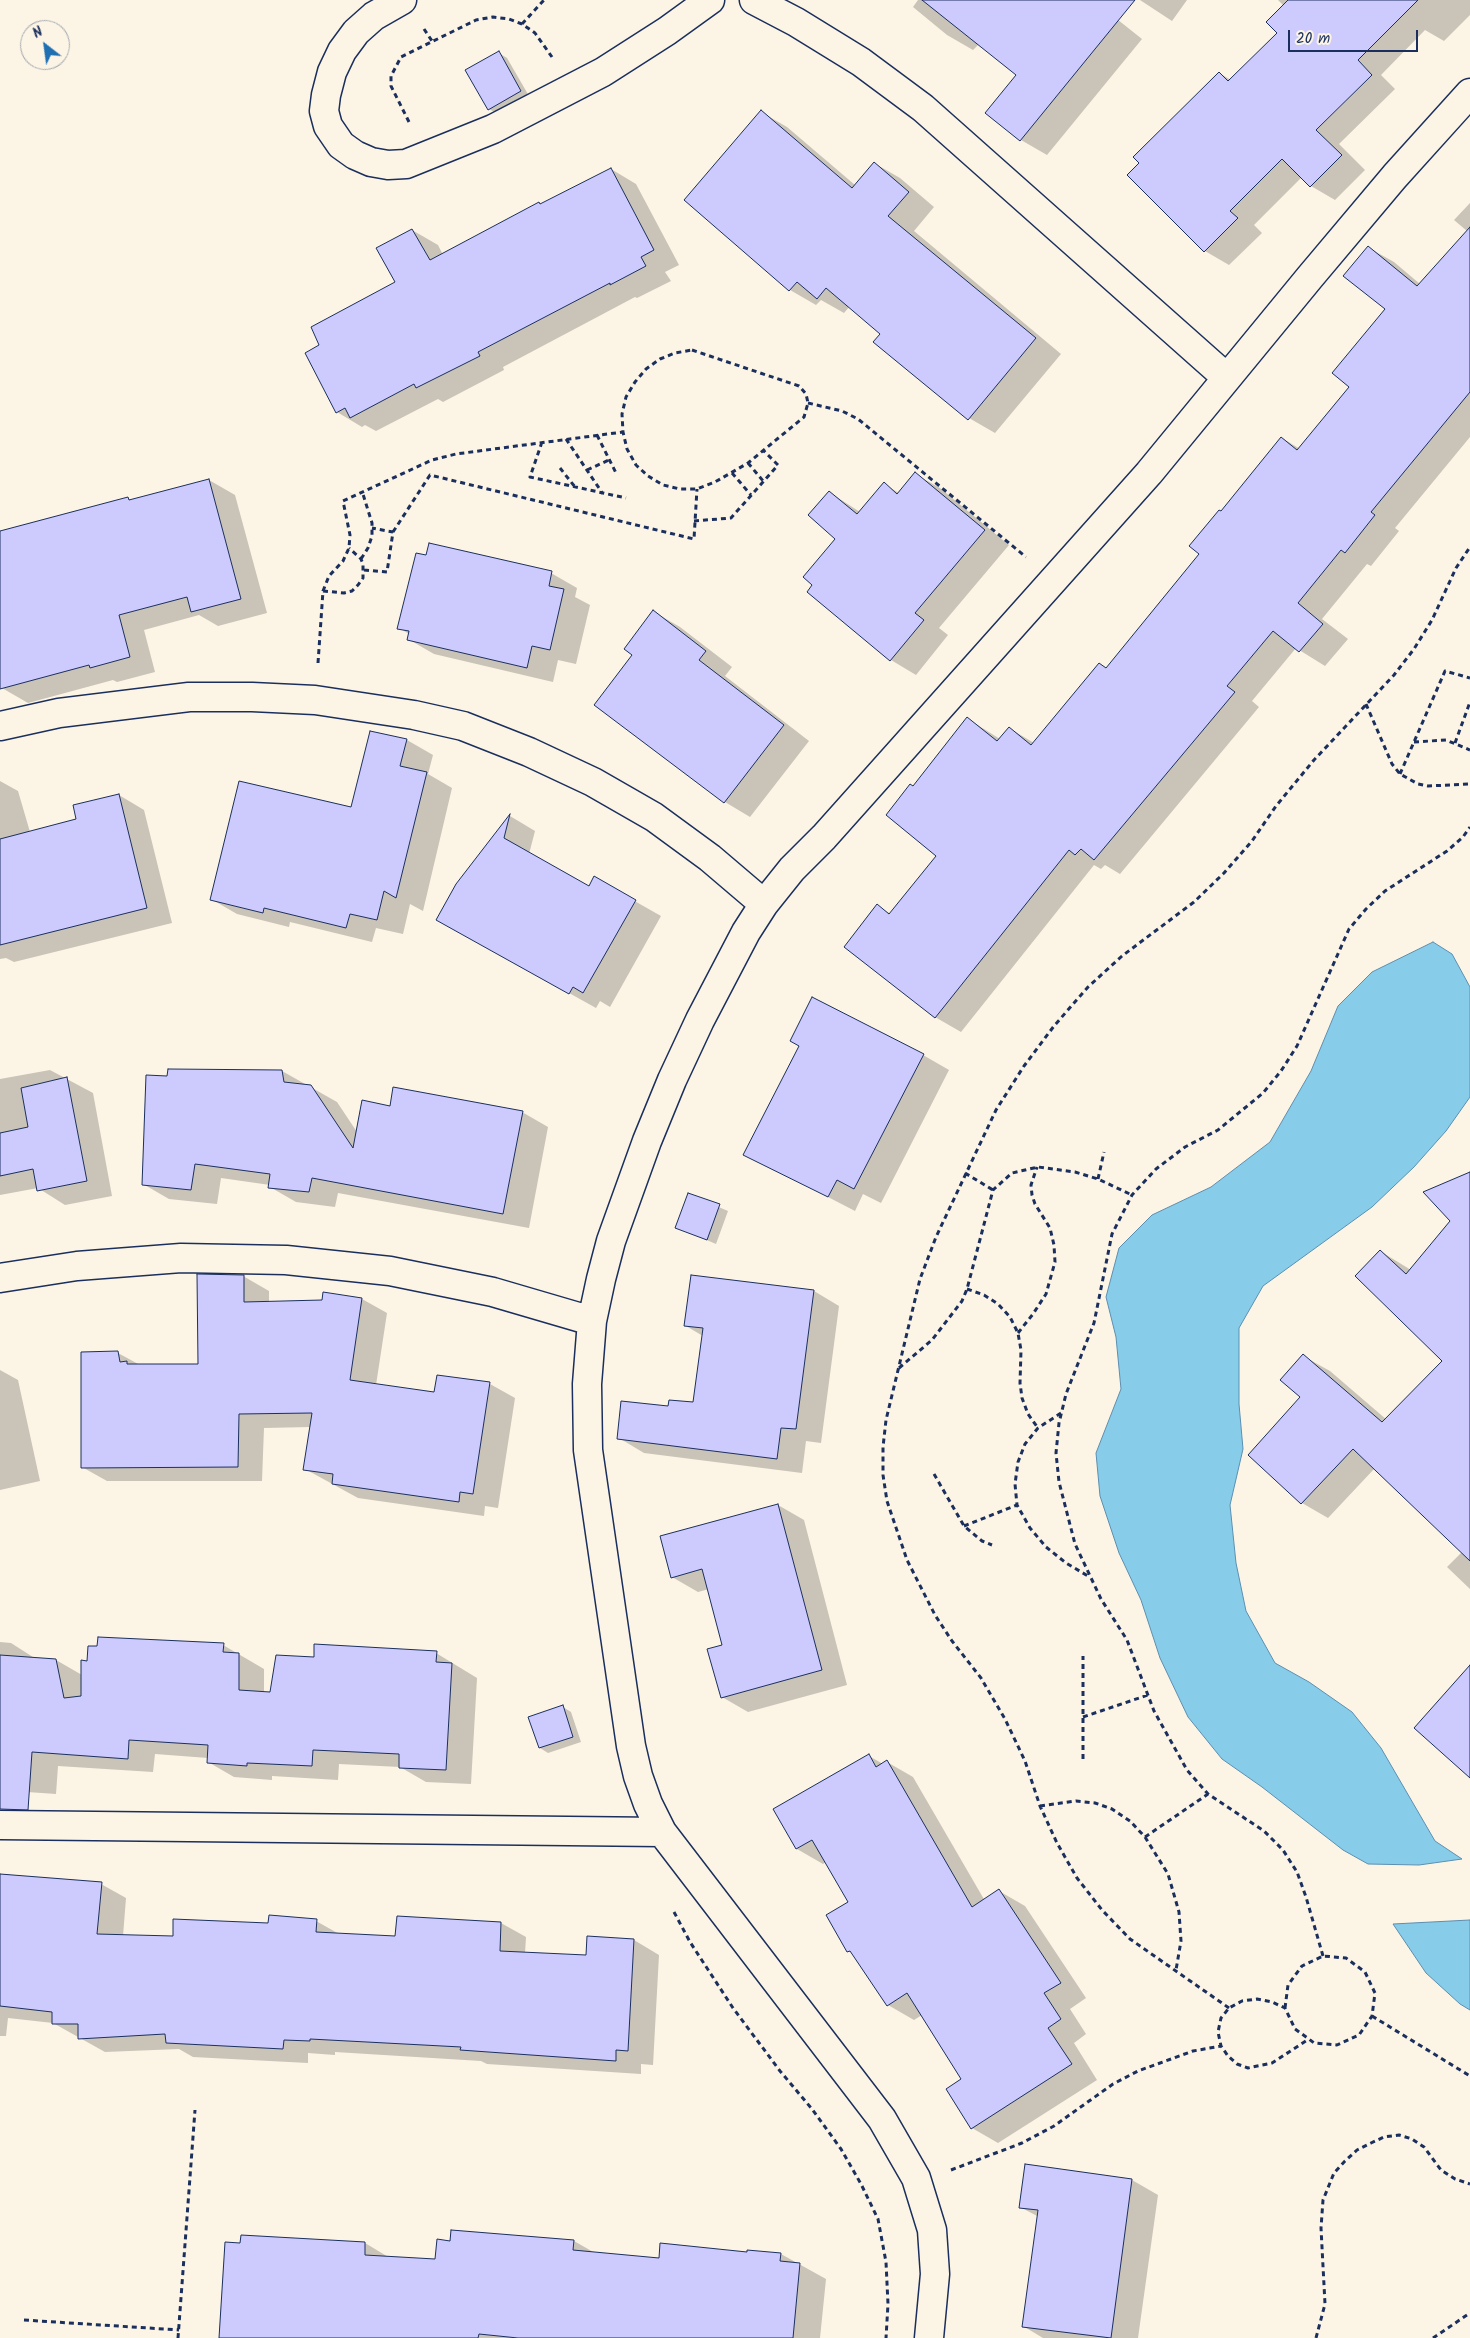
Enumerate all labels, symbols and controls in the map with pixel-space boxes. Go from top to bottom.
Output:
north arrow [20,20,70,70]
scale bar [1290,20,1420,52]
text: N [29,21,47,45]
text: 20 m [1296,27,1330,51]

